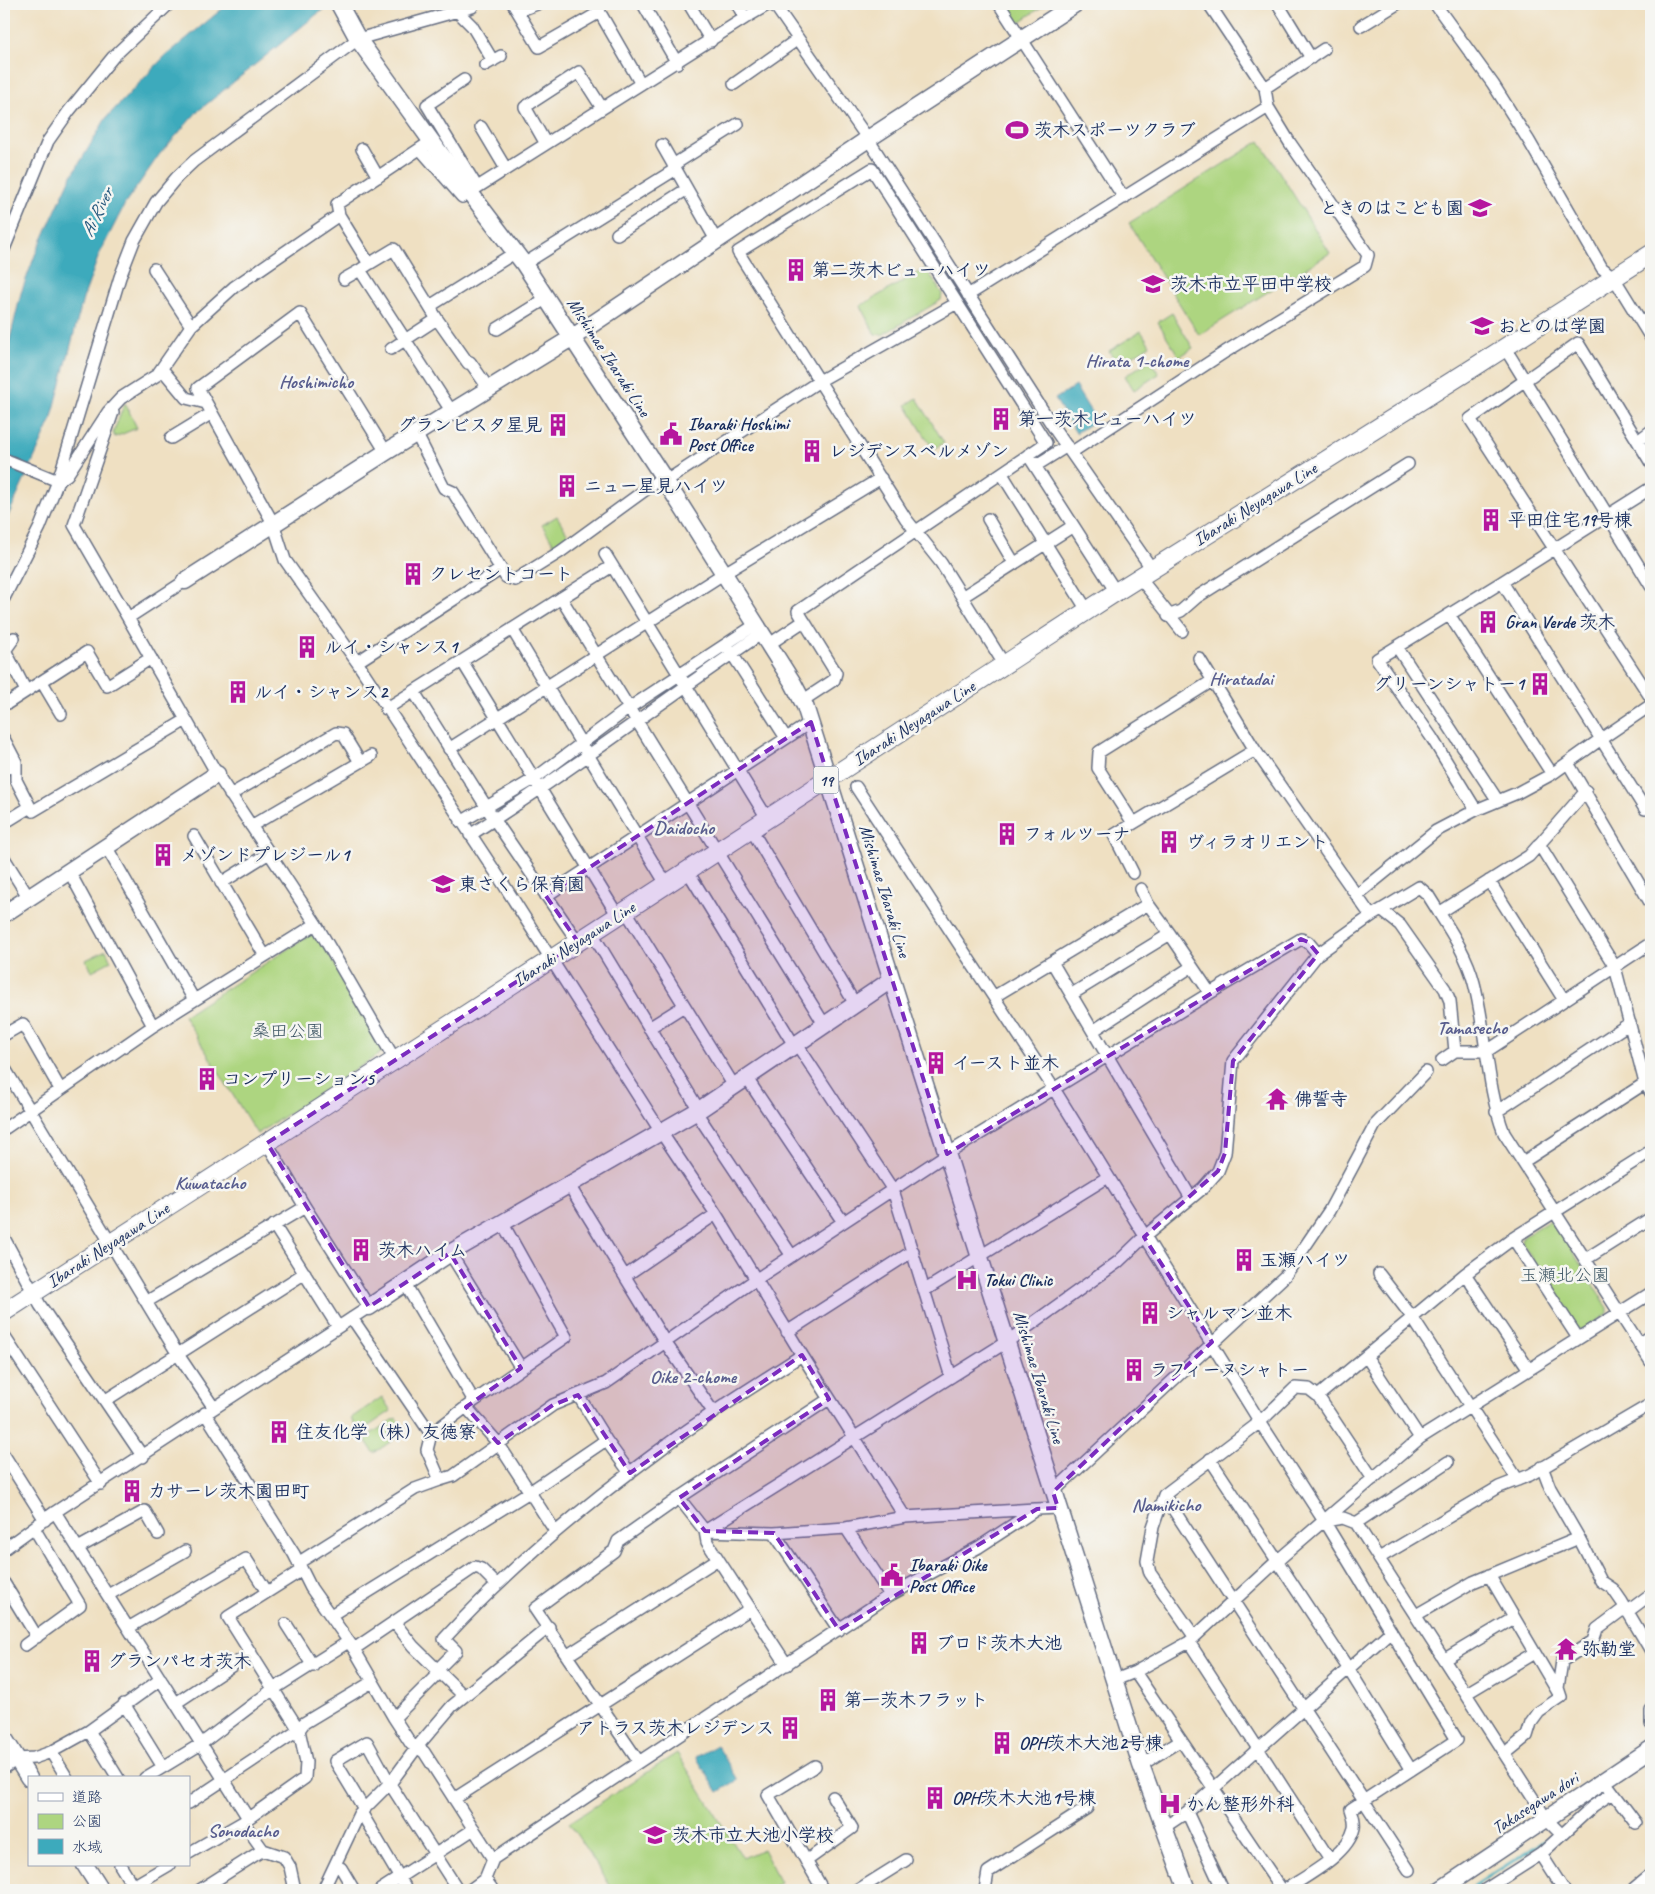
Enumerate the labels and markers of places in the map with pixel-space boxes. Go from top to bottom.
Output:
sports icon: 茨木スポーツクラブ [1004,117,1030,143]
place label: 茨木スポーツクラブ [1034,119,1196,141]
school or university icon: ときのはこども園 [1467,195,1493,221]
place label: ときのはこども園 [1320,197,1464,219]
building icon: 第二茨木ビューハイツ [783,257,809,283]
place label: 第二茨木ビューハイツ [812,259,991,281]
school or university icon: 茨木市立平田中学校 [1140,271,1166,297]
place label: 茨木市立平田中学校 [1170,273,1332,295]
school or university icon: おとのは学園 [1469,313,1495,339]
place label: おとのは学園 [1498,315,1606,337]
building icon: 第一茨木ビューハイツ [988,406,1014,432]
place label: 第一茨木ビューハイツ [1018,408,1197,430]
building icon: グランビスタ星見 [545,412,571,438]
place label: Ibaraki Hoshimi Post Office [688,413,791,456]
place label: グランビスタ星見 [398,414,542,436]
public building icon: Ibaraki Hoshimi Post Office [658,421,684,447]
building icon: レジデンスベルメゾン [799,438,825,464]
place label: レジデンスベルメゾン [829,440,1009,462]
building icon: ニュー星見ハイツ [554,473,580,499]
place label: ニュー星見ハイツ [584,475,728,497]
building icon: 平田住宅19号棟 [1478,507,1504,533]
place label: 平田住宅19号棟 [1508,509,1632,531]
building icon: クレセントコート [400,561,426,587]
place label: クレセントコート [429,563,573,585]
building icon: Gran Verde 茨木 [1475,609,1501,635]
place label: Gran Verde 茨木 [1505,611,1615,633]
building icon: ルイ・シャンス1 [294,634,320,660]
place label: ルイ・シャンス1 [324,636,459,658]
building icon: グリーンシャトー1 [1527,671,1553,697]
place label: グリーンシャトー1 [1374,673,1526,695]
building icon: ルイ・シャンス2 [225,679,251,705]
place label: ルイ・シャンス2 [254,681,389,703]
building icon: フォルツーナ [994,821,1020,847]
place label: フォルツーナ [1024,823,1131,845]
building icon: ヴィラオリエント [1156,829,1182,855]
place label: ヴィラオリエント [1186,831,1328,853]
building icon: メゾンドプレジール1 [150,842,176,868]
place label: メゾンドプレジール1 [180,844,351,866]
school or university icon: 東さくら保育園 [430,871,456,897]
place label: 東さくら保育園 [459,873,585,895]
building icon: イースト並木 [923,1050,949,1076]
place label: イースト並木 [952,1052,1059,1074]
building icon: コンプリーション5 [194,1066,220,1092]
place label: コンプリーション5 [223,1068,376,1090]
temple icon: 佛誓寺 [1264,1086,1290,1112]
place label: 佛誓寺 [1294,1088,1348,1110]
building icon: 茨木ハイム [348,1237,374,1263]
place label: 茨木ハイム [378,1239,467,1261]
building icon: 玉瀬ハイツ [1231,1247,1257,1273]
place label: 玉瀬ハイツ [1260,1249,1350,1271]
hospital icon: Tokui Clinic [954,1267,980,1293]
place label: Tokui Clinic [984,1269,1054,1291]
building icon: シャルマン並木 [1137,1300,1163,1326]
place label: シャルマン並木 [1166,1302,1292,1324]
building icon: ラフィーヌシャトー [1121,1357,1147,1383]
place label: ラフィーヌシャトー [1150,1359,1309,1381]
building icon: 住友化学（株）友徳寮 [266,1419,292,1445]
place label: 住友化学（株）友徳寮 [296,1421,476,1443]
building icon: カサーレ茨木園田町 [119,1478,145,1504]
place label: カサーレ茨木園田町 [148,1480,309,1502]
place label: Ibaraki Oike Post Office [909,1554,989,1597]
public building icon: Ibaraki Oike Post Office [879,1562,905,1588]
building icon: ブロド茨木大池 [906,1630,932,1656]
place label: ブロド茨木大池 [936,1632,1062,1654]
temple icon: 弥勒堂 [1553,1636,1579,1662]
place label: 弥勒堂 [1582,1638,1636,1660]
building icon: グランパセオ茨木 [79,1648,105,1674]
place label: グランパセオ茨木 [108,1650,251,1672]
building icon: 第一茨木フラット [815,1687,841,1713]
place label: 第一茨木フラット [844,1689,988,1711]
building icon: アトラス茨木レジデンス [777,1715,803,1741]
place label: アトラス茨木レジデンス [577,1717,774,1739]
building icon: OPH茨木大池2号棟 [989,1730,1015,1756]
place label: OPH茨木大池2号棟 [1019,1732,1163,1754]
building icon: OPH茨木大池1号棟 [922,1785,948,1811]
place label: OPH茨木大池1号棟 [952,1787,1096,1809]
hospital icon: かん整形外科 [1157,1791,1183,1817]
place label: かん整形外科 [1186,1793,1294,1815]
school or university icon: 茨木市立大池小学校 [642,1822,668,1848]
place label: 茨木市立大池小学校 [672,1824,834,1846]

